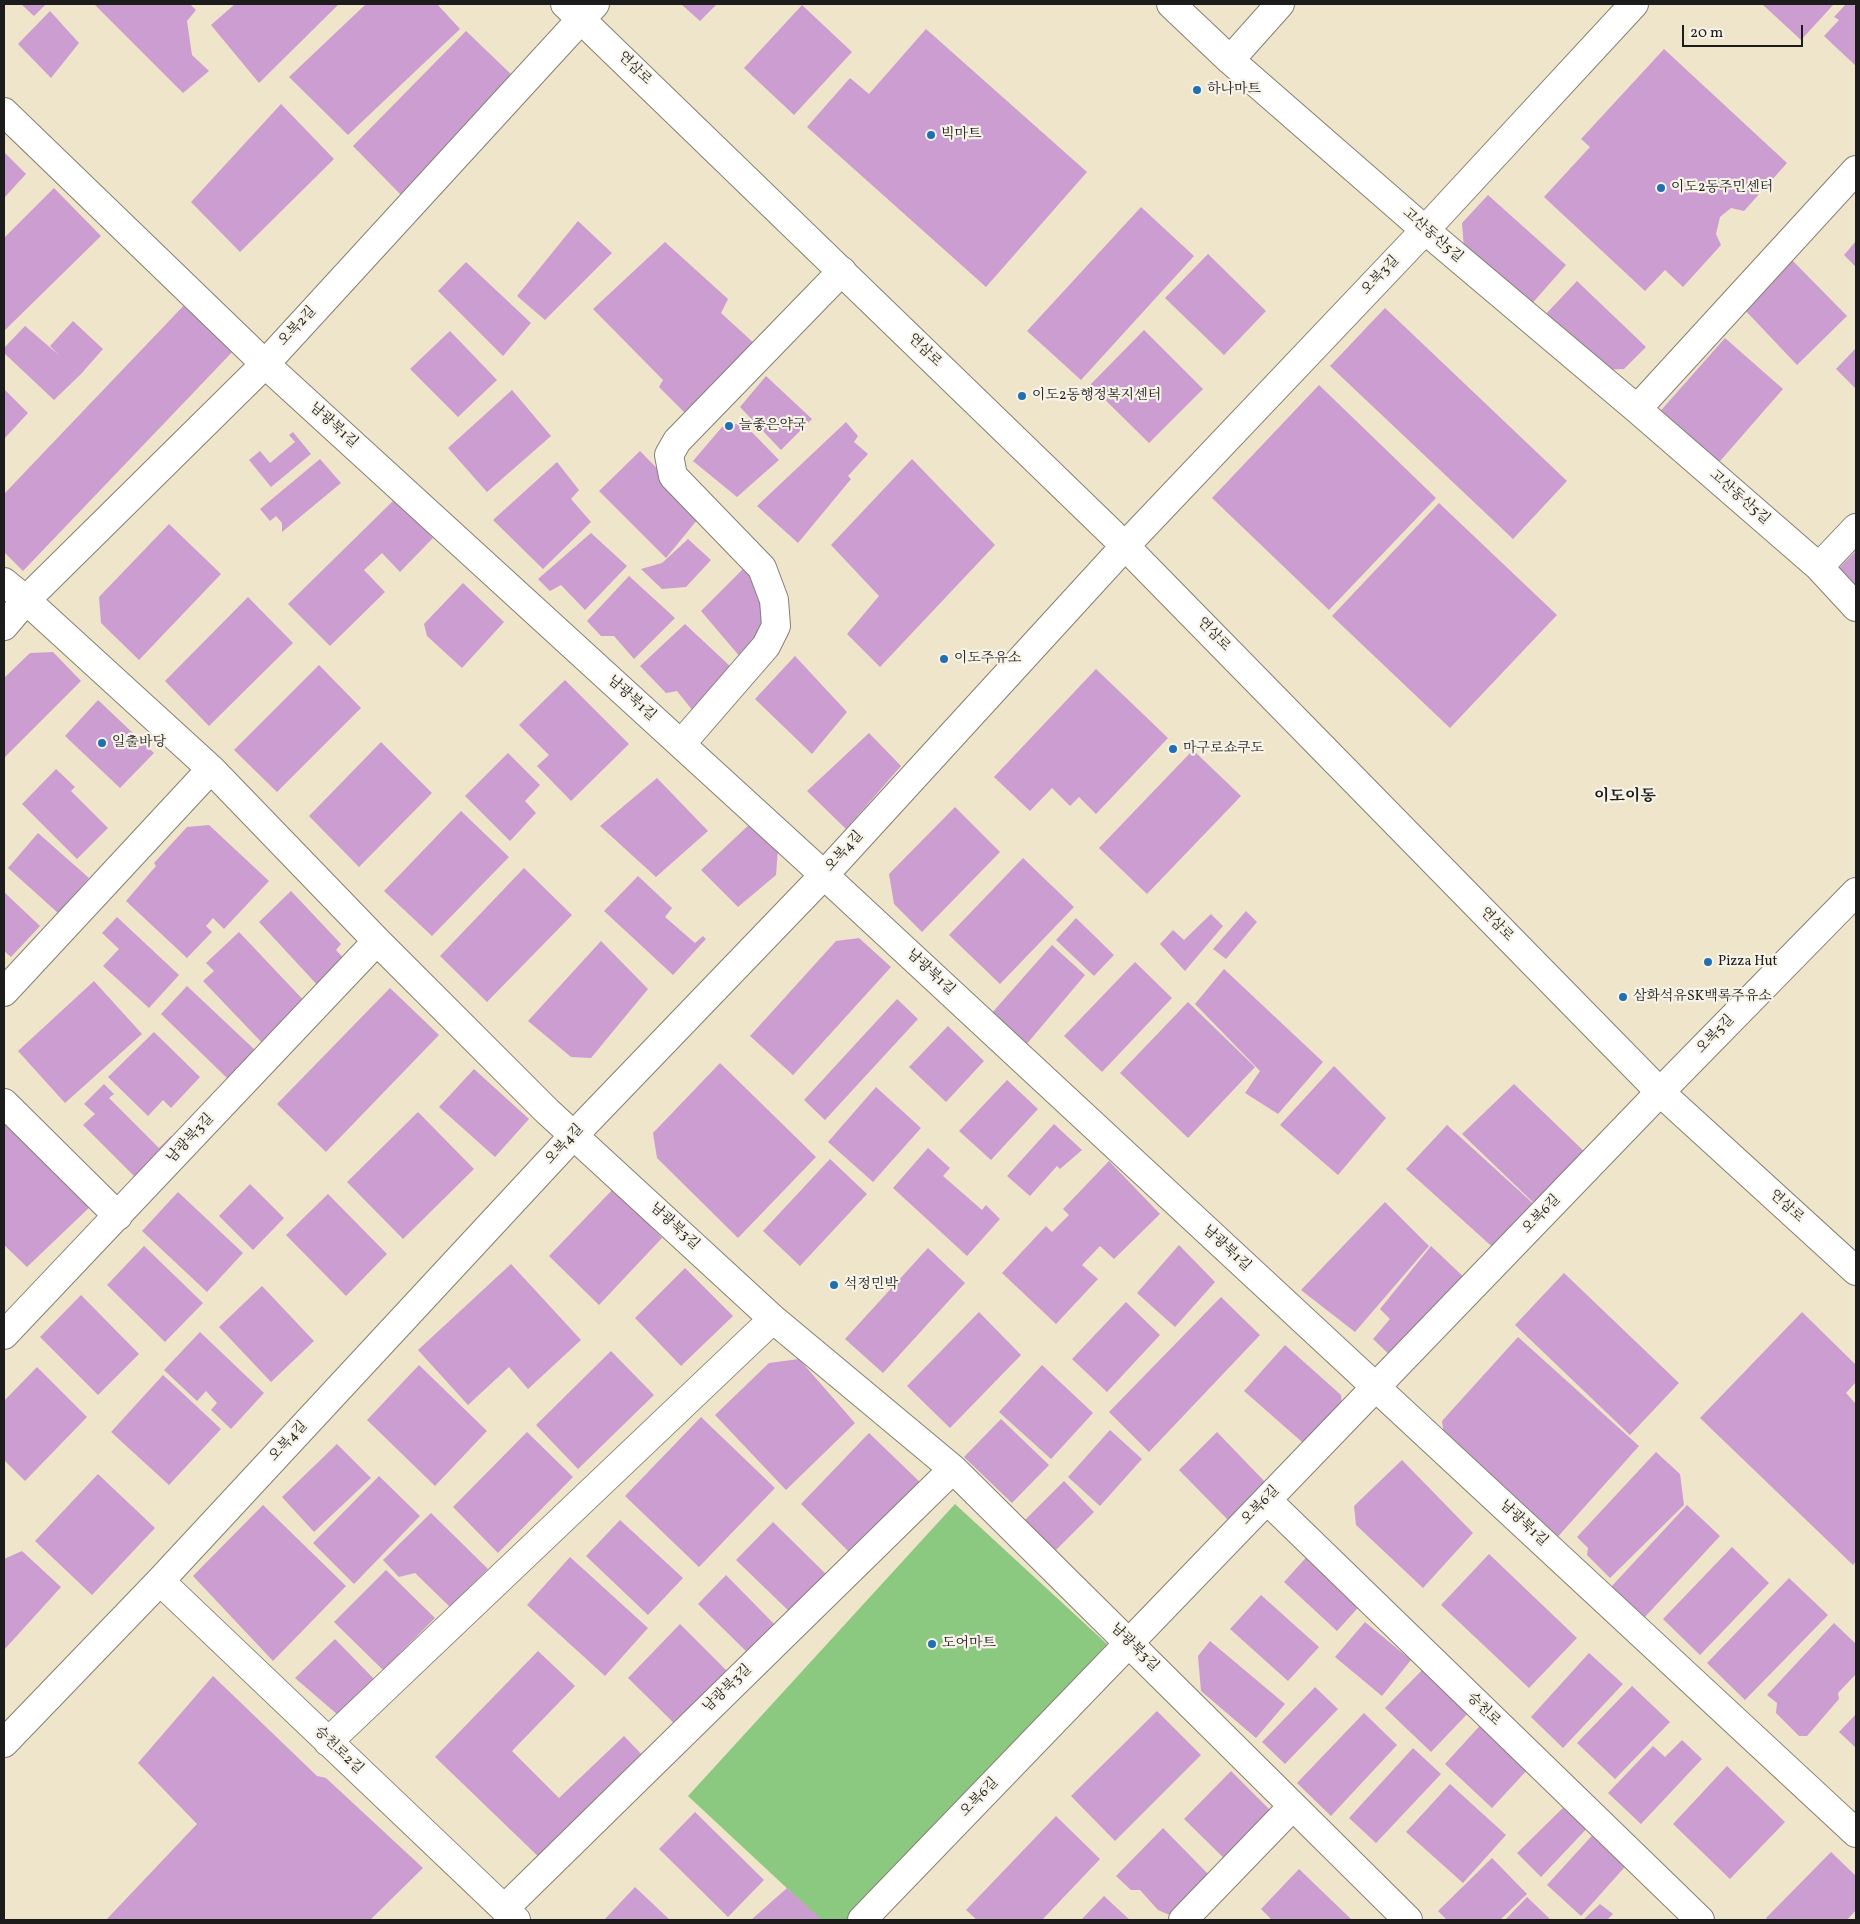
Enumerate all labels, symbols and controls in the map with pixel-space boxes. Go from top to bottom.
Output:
scale bar [1685,15,1806,47]
text: 20 m [1690,23,1723,44]
street label: 연삼로 [614,49,654,89]
place label: 하나마트 [1207,82,1261,98]
marker: 하나마트 [1191,84,1203,96]
place label: 빅마트 [941,127,982,143]
marker: 빅마트 [925,129,937,141]
place label: 이도2동주민센터 [1671,180,1773,196]
marker: 이도2동주민센터 [1655,182,1667,194]
street label: 고산동산5길 [1398,205,1466,267]
street label: 오복3길 [1359,253,1403,299]
street label: 오복2길 [275,304,321,350]
street label: 연삼로 [904,331,944,371]
place label: 이도2동행정복지센터 [1032,388,1161,404]
marker: 이도2동행정복지센터 [1016,390,1028,402]
street label: 남광북1길 [305,400,361,452]
place label: 늘좋은약국 [739,418,807,434]
marker: 늘좋은약국 [723,420,735,432]
street label: 고산동산5길 [1705,467,1773,529]
street label: 연삼로 [1193,615,1233,655]
place label: 이도주유소 [954,651,1022,667]
marker: 이도주유소 [938,653,950,665]
street label: 남광북1길 [603,673,659,725]
place label: 일출바당 [112,735,166,751]
marker: 일출바당 [96,737,108,749]
place label: 마구로쇼쿠도 [1183,741,1264,757]
marker: 마구로쇼쿠도 [1167,743,1179,755]
district label: 이도이동 [1594,788,1656,808]
street label: 오복4길 [822,828,868,876]
street label: 연삼로 [1476,905,1516,945]
street label: 남광북1길 [903,947,957,999]
place label: Pizza Hut [1718,954,1777,970]
marker: Pizza Hut [1702,956,1714,968]
place label: 삼화석유SK백록주유소 [1633,989,1772,1005]
marker: 삼화석유SK백록주유소 [1617,991,1629,1003]
street label: 오복5길 [1694,1012,1738,1058]
street label: 남광북3길 [164,1111,218,1167]
street label: 오복4길 [542,1121,588,1169]
street label: 연삼로 [1765,1187,1807,1227]
street label: 오복6길 [1519,1192,1565,1238]
street label: 남광북3길 [646,1200,702,1254]
street label: 남광북1길 [1199,1223,1253,1275]
place label: 석정민박 [844,1277,898,1293]
marker: 석정민박 [828,1279,840,1291]
street label: 오복4길 [266,1418,312,1466]
street label: 오복6길 [1238,1483,1284,1529]
street label: 남광북1길 [1496,1498,1550,1550]
street label: 남광북3길 [1106,1620,1162,1676]
place label: 도어마트 [942,1636,996,1652]
marker: 도어마트 [926,1638,938,1650]
street label: 남광북3길 [700,1662,756,1716]
street label: 승천로 [1463,1690,1503,1730]
street label: 승천로2길 [310,1724,366,1778]
street label: 오복6길 [957,1775,1003,1821]

